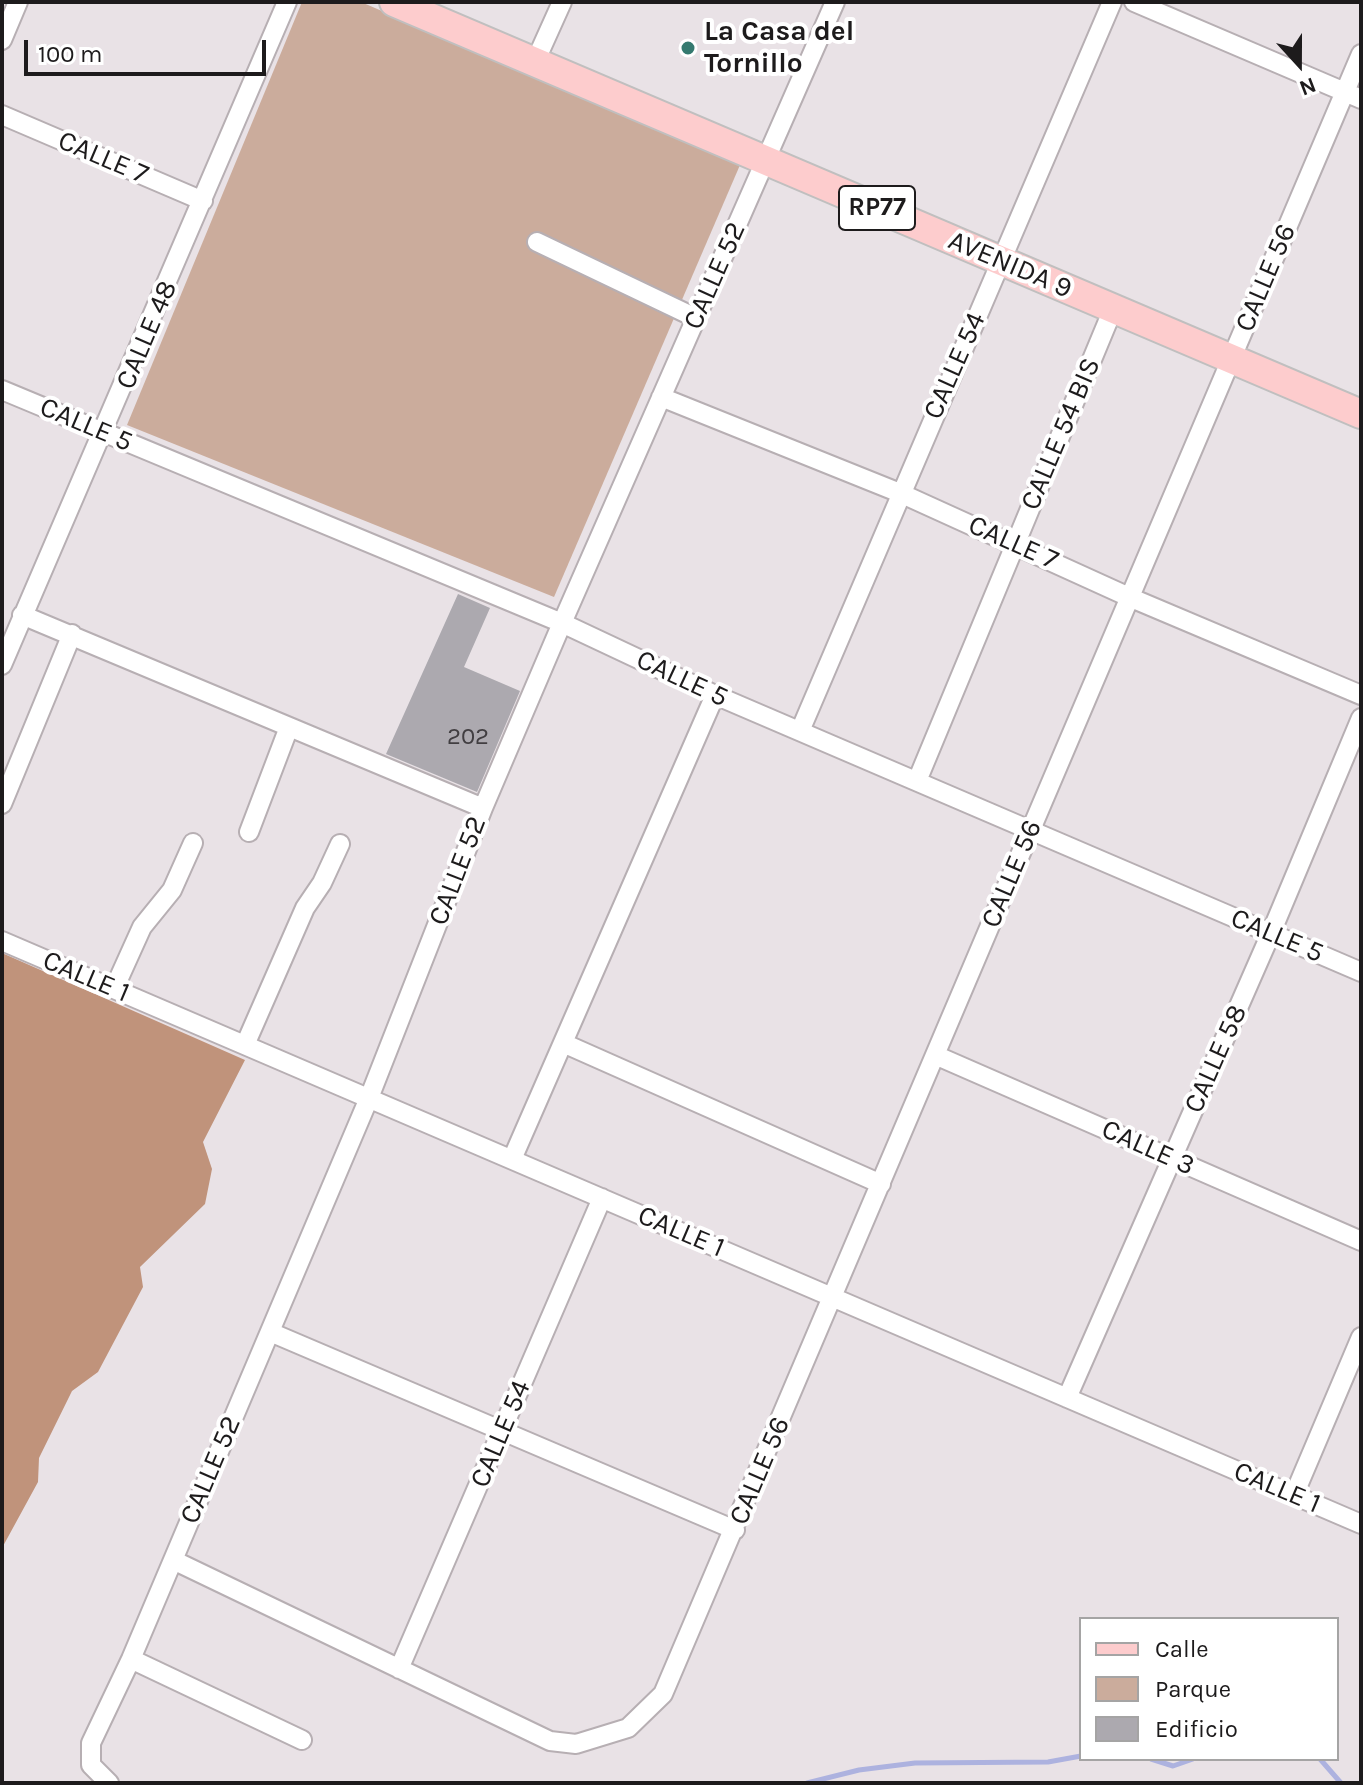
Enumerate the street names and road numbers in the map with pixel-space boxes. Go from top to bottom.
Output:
street label: CALLE 7 [53,124,153,192]
road number: RP77 [839,186,915,230]
street label: CALLE 52 [676,217,754,335]
street label: CALLE 56 [1228,219,1304,337]
street label: AVENIDA 9 [943,224,1077,306]
street label: CALLE 48 [109,276,185,394]
street label: CALLE 54 [917,307,993,425]
street label: CALLE 54 BIS [1014,353,1108,515]
street label: CALLE 5 [35,390,137,460]
street label: CALLE 7 [963,508,1063,578]
street label: CALLE 5 [631,643,733,715]
street label: CALLE 52 [422,812,494,930]
street label: CALLE 56 [974,815,1050,933]
street label: CALLE 5 [1226,901,1328,971]
street label: CALLE 1 [38,944,134,1010]
street label: CALLE 58 [1177,1000,1255,1118]
street label: CALLE 3 [1096,1113,1200,1183]
street label: CALLE 1 [633,1199,729,1265]
street label: CALLE 54 [463,1375,539,1493]
street label: CALLE 52 [173,1411,249,1529]
street label: CALLE 56 [722,1412,798,1530]
street label: CALLE 1 [1229,1455,1325,1521]

